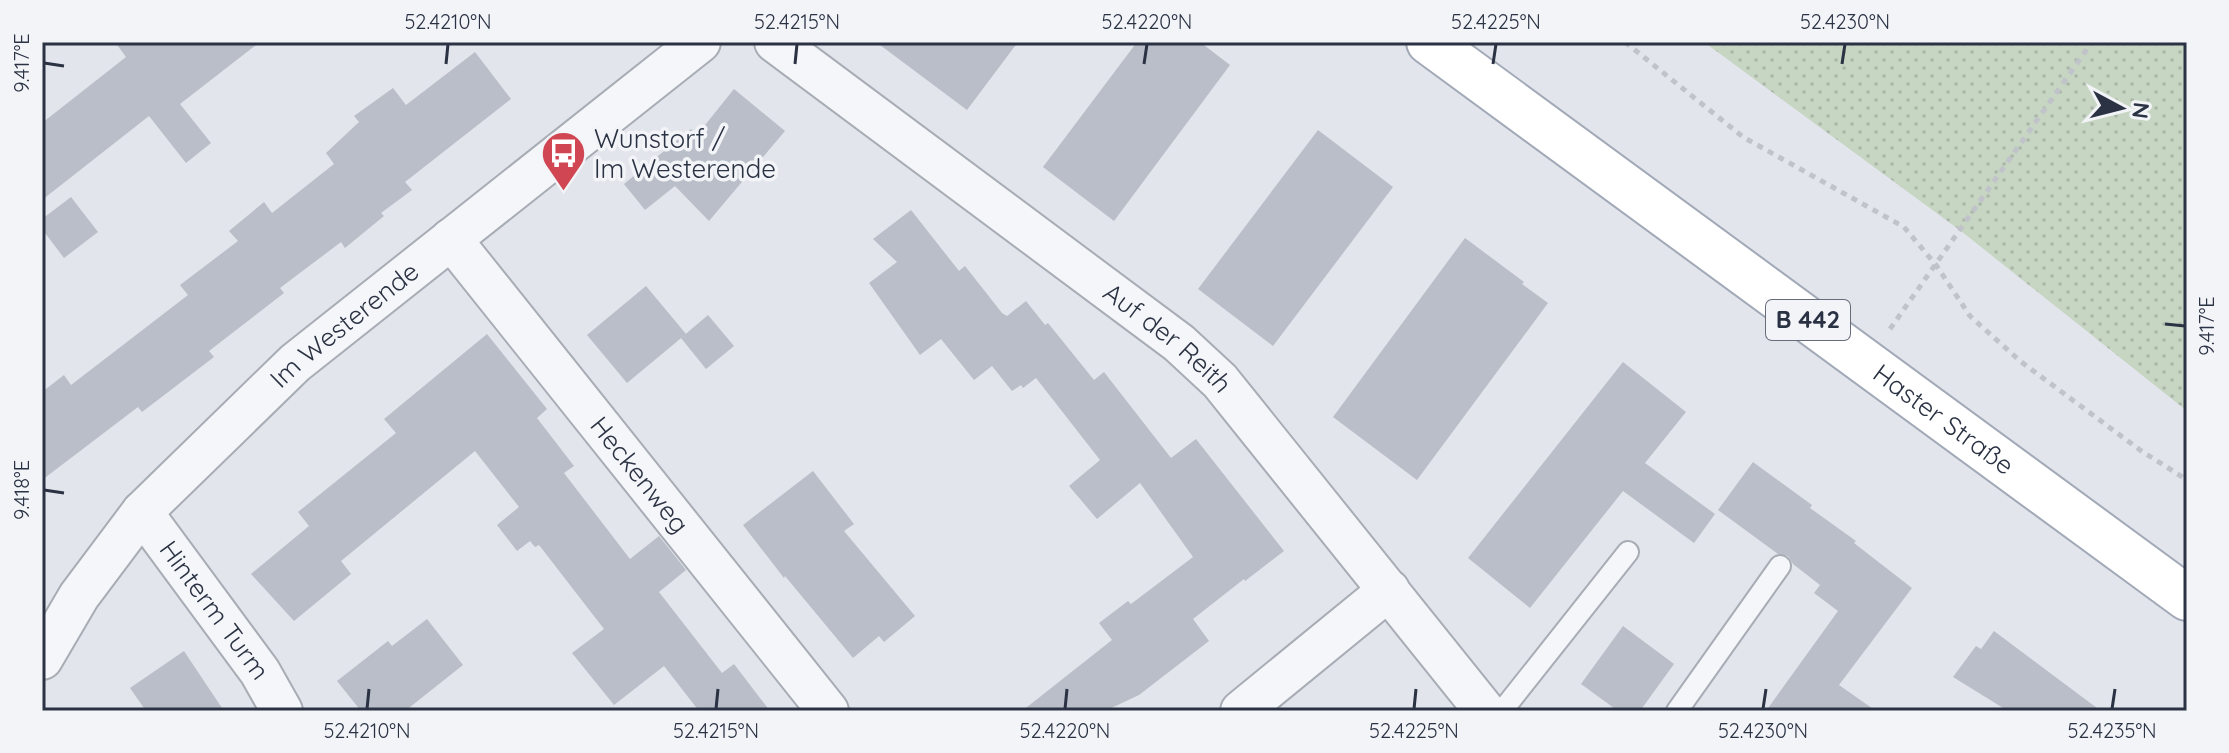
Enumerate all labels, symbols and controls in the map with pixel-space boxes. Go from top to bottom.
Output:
text: 52.4210°N [404,9,492,34]
text: 52.4215°N [754,9,840,34]
text: 52.4220°N [1102,9,1192,34]
text: 52.4225°N [1451,9,1541,34]
text: 52.4230°N [1800,9,1890,34]
text: 9.417°E [9,33,34,93]
north arrow [2081,68,2161,148]
text: N [2126,101,2156,120]
place label: Wunstorf / Im Westerende [594,122,776,185]
bus stop icon: Wunstorf / Im Westerende [539,130,587,193]
street label: Im Westerende [263,254,425,394]
street label: Auf der Reith [1097,276,1240,399]
text: 9.417°E [2194,296,2219,356]
road number: B 442 [1766,300,1850,340]
street label: Haster Straße [1867,356,2021,482]
street label: Heckenweg [583,410,697,540]
text: 9.418°E [9,460,34,520]
street label: Hinterm Turm [153,534,277,686]
text: 52.4210°N [323,718,411,743]
text: 52.4215°N [673,718,759,743]
text: 52.4220°N [1020,718,1110,743]
text: 52.4225°N [1369,718,1459,743]
text: 52.4230°N [1718,718,1808,743]
text: 52.4235°N [2067,718,2157,743]

